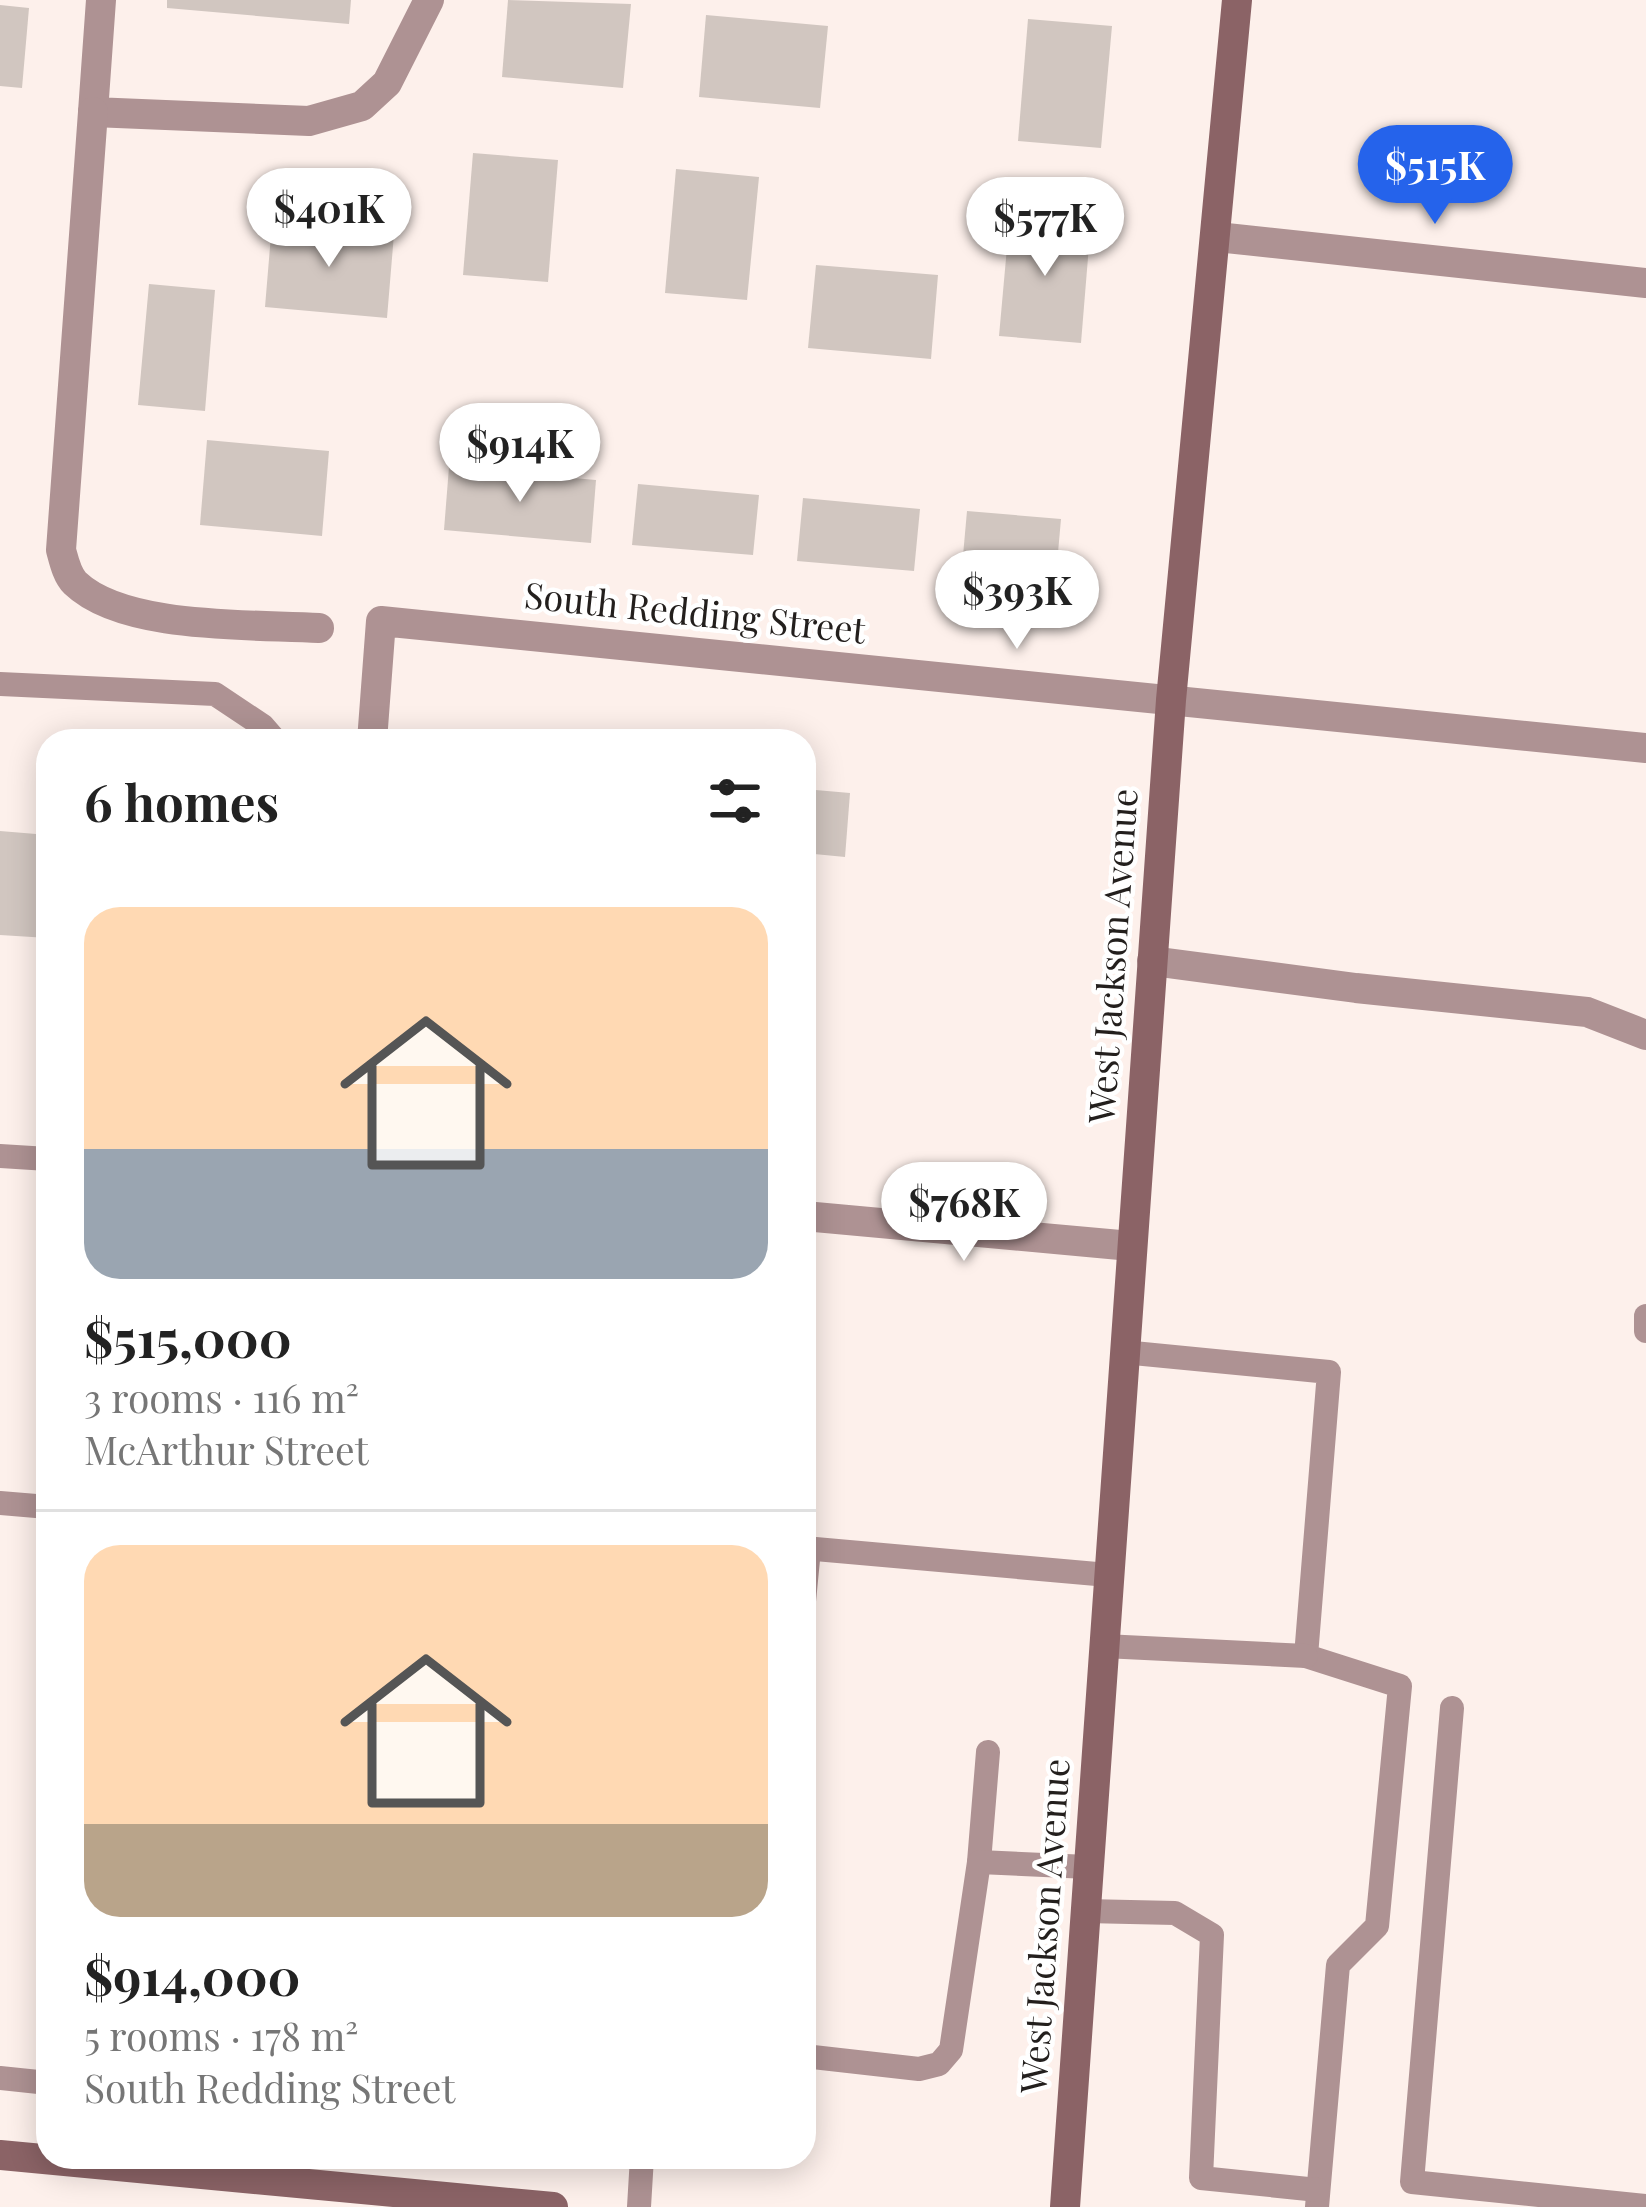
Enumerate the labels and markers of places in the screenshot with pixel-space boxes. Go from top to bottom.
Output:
pin: $515K [1351,125,1519,227]
pin: $401K [245,168,413,270]
pin: $577K [961,177,1129,279]
pin: $914K [436,403,604,505]
pin: $393K [933,550,1101,652]
pin: $768K [880,1162,1048,1264]

